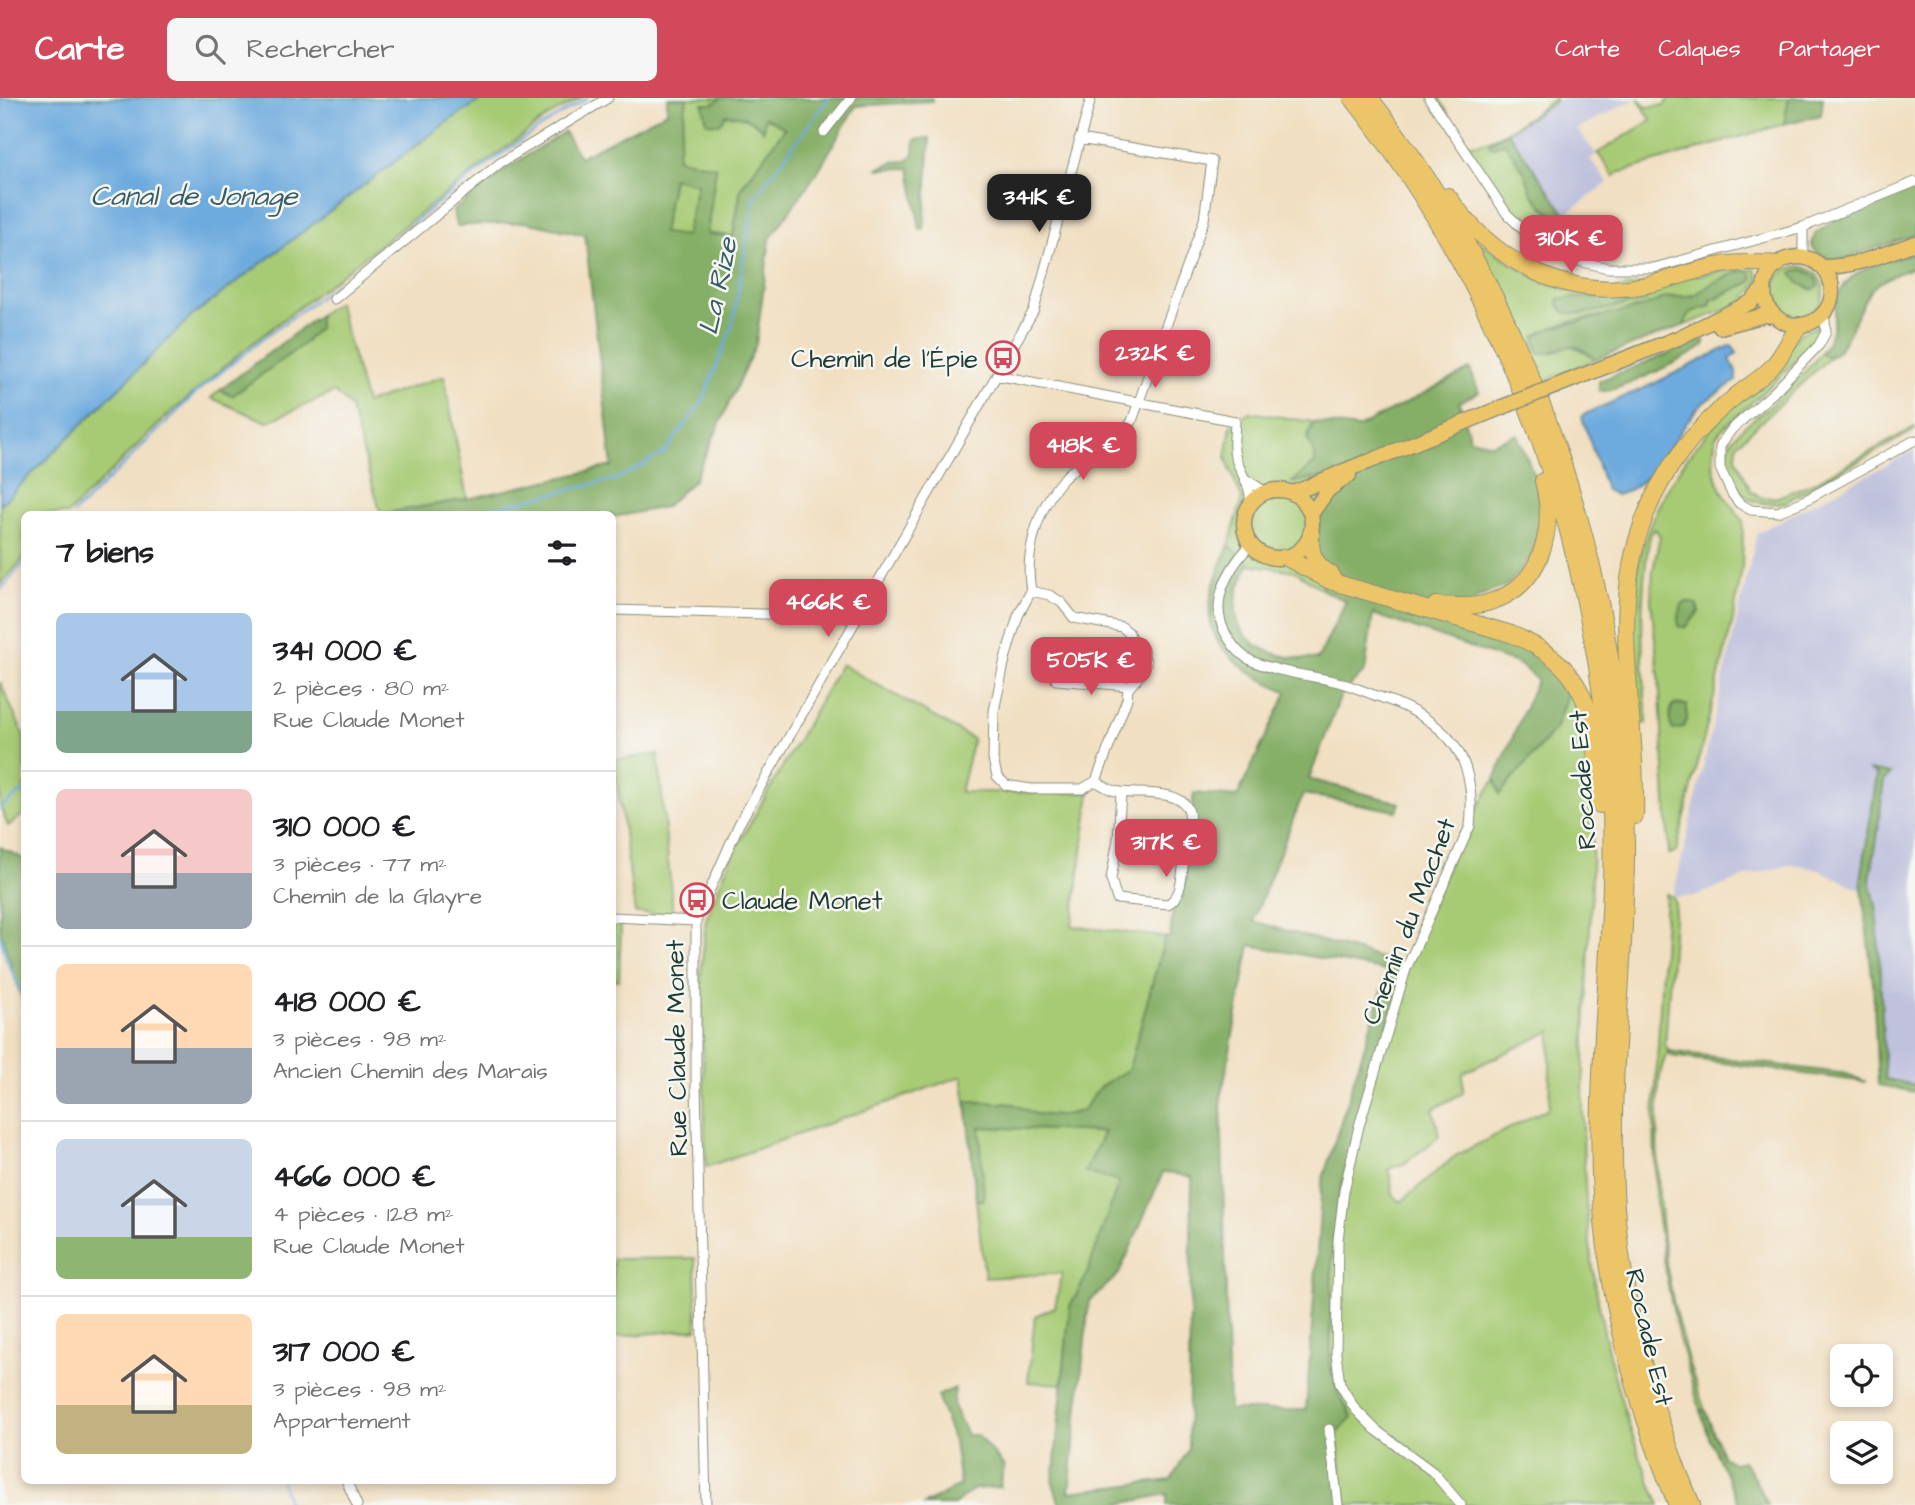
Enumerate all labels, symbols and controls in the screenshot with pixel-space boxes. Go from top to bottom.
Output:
search box [167,18,657,81]
text: Carte [35,26,125,72]
icon: search [191,30,229,68]
text: Rechercher [247,31,395,67]
text: Carte [1555,32,1620,66]
text: Calques [1658,32,1741,66]
text: Partager [1779,32,1880,66]
pin: 341K € [982,174,1096,234]
water label: Canal de Jonage [90,177,299,217]
text: 341K € [1003,181,1075,213]
pin: 310K € [1514,216,1628,275]
text: 310K € [1536,222,1606,254]
water label: La Rize [689,232,748,338]
pin: 232K € [1098,330,1212,390]
text: 232K € [1115,337,1195,369]
bus stop icon: Chemin de l'Épie [984,339,1022,377]
place label: Chemin de l'Épie [791,341,978,377]
pin: 418K € [1026,422,1140,482]
text: 418K € [1046,429,1120,461]
text: 7 biens [56,532,154,574]
icon: filters [543,534,581,572]
pin: 466K € [771,580,885,639]
text: 466K € [785,586,871,618]
text: 341 000 € [273,630,417,672]
pin: 505K € [1034,638,1148,697]
icon: home [112,641,196,725]
text: 505K € [1047,644,1135,676]
text: 2 pièces · 80 m² [273,672,449,704]
text: Rue Claude Monet [273,704,465,736]
street label: Rocade Est [1560,709,1606,851]
text: 310 000 € [273,806,416,848]
street label: Chemin du Machet [1353,812,1465,1030]
icon: home [112,817,196,901]
pin: 317K € [1109,820,1223,879]
text: 317K € [1131,826,1201,858]
text: 3 pièces · 77 m² [273,848,447,880]
text: Chemin de la Glayre [273,880,482,912]
bus stop icon: Claude Monet [678,881,716,919]
place label: Claude Monet [722,883,883,919]
street label: Rue Claude Monet [657,939,697,1157]
text: 418 000 € [273,981,421,1023]
icon: home [112,992,196,1076]
text: 3 pièces · 98 m² [273,1023,447,1055]
text: Ancien Chemin des Marais [273,1055,548,1087]
text: 466 000 € [273,1156,436,1198]
icon: home [112,1167,196,1251]
text: 4 pièces · 128 m² [273,1198,454,1230]
text: Rue Claude Monet [273,1230,465,1262]
street label: Rocade Est [1616,1265,1682,1410]
text: 317 000 € [273,1331,415,1373]
icon: home [112,1342,196,1426]
map controls [1830,1344,1893,1484]
button: locate [1830,1344,1893,1407]
text: 3 pièces · 98 m² [273,1373,447,1405]
text: Appartement [273,1405,411,1437]
button: layers [1830,1421,1893,1484]

